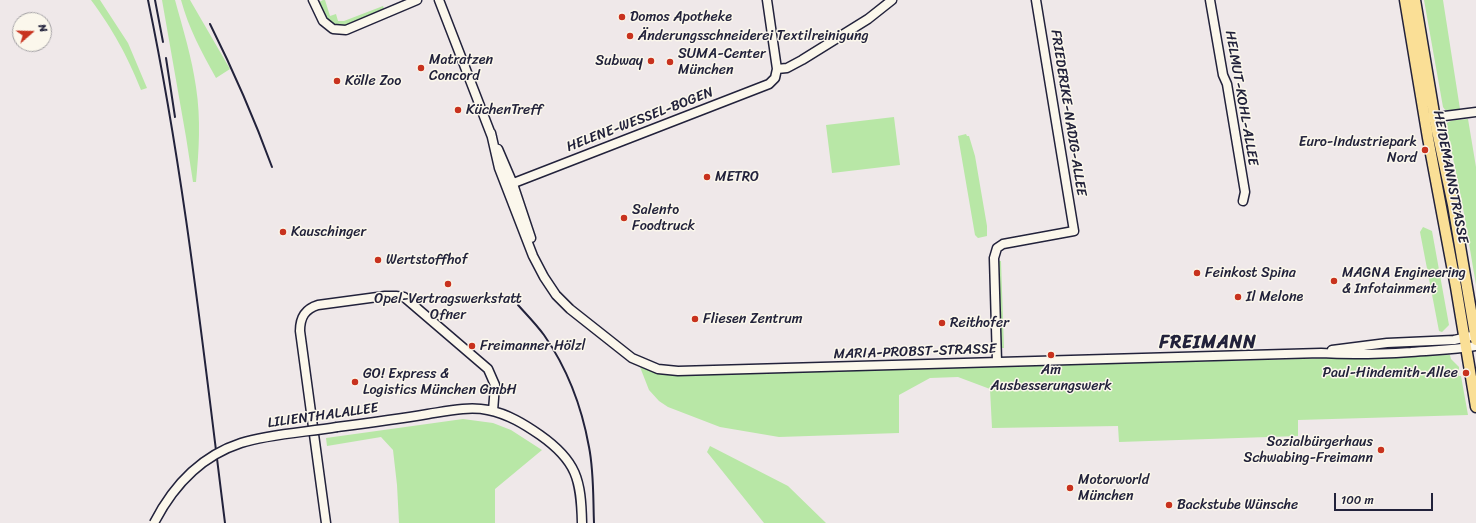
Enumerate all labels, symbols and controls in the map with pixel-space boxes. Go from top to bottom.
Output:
place label: Domos Apotheke [630,9,732,25]
north arrow [12,12,52,52]
marker: Domos Apotheke [617,12,627,22]
text: N [33,21,53,35]
place label: Änderungsschneiderei Textilreinigung [638,28,869,44]
street label: FRIEDERIKE-NADIG-ALLEE [1047,29,1089,197]
street label: HELMUT-KOHL-ALLEE [1221,29,1261,167]
marker: Änderungsschneiderei Textilreinigung [625,31,635,41]
place label: SUMA-Center München [678,46,766,78]
place label: Matratzen Concord [429,52,493,84]
place label: Subway [595,53,643,69]
marker: Subway [646,56,656,66]
marker: SUMA-Center München [665,57,675,67]
marker: Matratzen Concord [416,63,426,73]
place label: Kölle Zoo [345,73,401,89]
marker: Kölle Zoo [332,76,342,86]
street label: HELENE-WESSEL-BOGEN [564,84,716,156]
place label: KüchenTreff [466,102,543,118]
marker: KüchenTreff [453,105,463,115]
street label: HEIDEMANNSTRASSE [1429,109,1471,245]
place label: Euro-Industriepark Nord [1299,134,1417,166]
marker: Euro-Industriepark Nord [1420,145,1430,155]
place label: METRO [715,169,759,185]
marker: METRO [702,172,712,182]
place label: Salento Foodtruck [632,202,695,234]
marker: Salento Foodtruck [619,213,629,223]
place label: Kauschinger [291,224,366,240]
marker: Kauschinger [278,227,288,237]
place label: Wertstoffhof [386,252,468,268]
marker: Wertstoffhof [373,255,383,265]
place label: Feinkost Spina [1205,265,1296,281]
place label: MAGNA Engineering & Infotainment [1342,265,1466,298]
marker: Feinkost Spina [1192,268,1202,278]
marker: MAGNA Engineering & Infotainment [1329,276,1339,286]
marker: Opel-Vertragswerkstatt Ofner [443,279,453,289]
place label: Il Melone [1246,289,1303,305]
place label: Opel-Vertragswerkstatt Ofner [374,291,522,324]
marker: Il Melone [1233,292,1243,302]
place label: Fliesen Zentrum [703,311,803,327]
marker: Fliesen Zentrum [690,314,700,324]
place label: Reithofer [950,315,1009,331]
marker: Reithofer [937,318,947,328]
district label: FREIMANN [1160,332,1256,354]
place label: Freimanner Hölzl [480,338,586,354]
marker: Freimanner Hölzl [467,341,477,351]
street label: MARIA-PROBST-STRASSE [833,341,997,363]
marker: Am Ausbesserungswerk [1046,350,1056,360]
place label: Am Ausbesserungswerk [990,362,1112,394]
place label: Paul-Hindemith-Allee [1322,365,1458,381]
place label: GO! Express & Logistics München GmbH [363,366,517,398]
marker: Paul-Hindemith-Allee [1461,368,1471,378]
marker: GO! Express & Logistics München GmbH [350,377,360,387]
street label: LILIENTHALALLEE [267,400,379,432]
place label: Sozialbürgerhaus Schwabing-Freimann [1244,434,1373,466]
marker: Sozialbürgerhaus Schwabing-Freimann [1376,445,1386,455]
place label: Motorworld München [1078,472,1149,504]
marker: Motorworld München [1065,483,1075,493]
scale bar [1336,485,1435,511]
text: 100 m [1341,489,1374,511]
place label: Backstube Wünsche [1177,497,1298,513]
marker: Backstube Wünsche [1164,500,1174,510]

